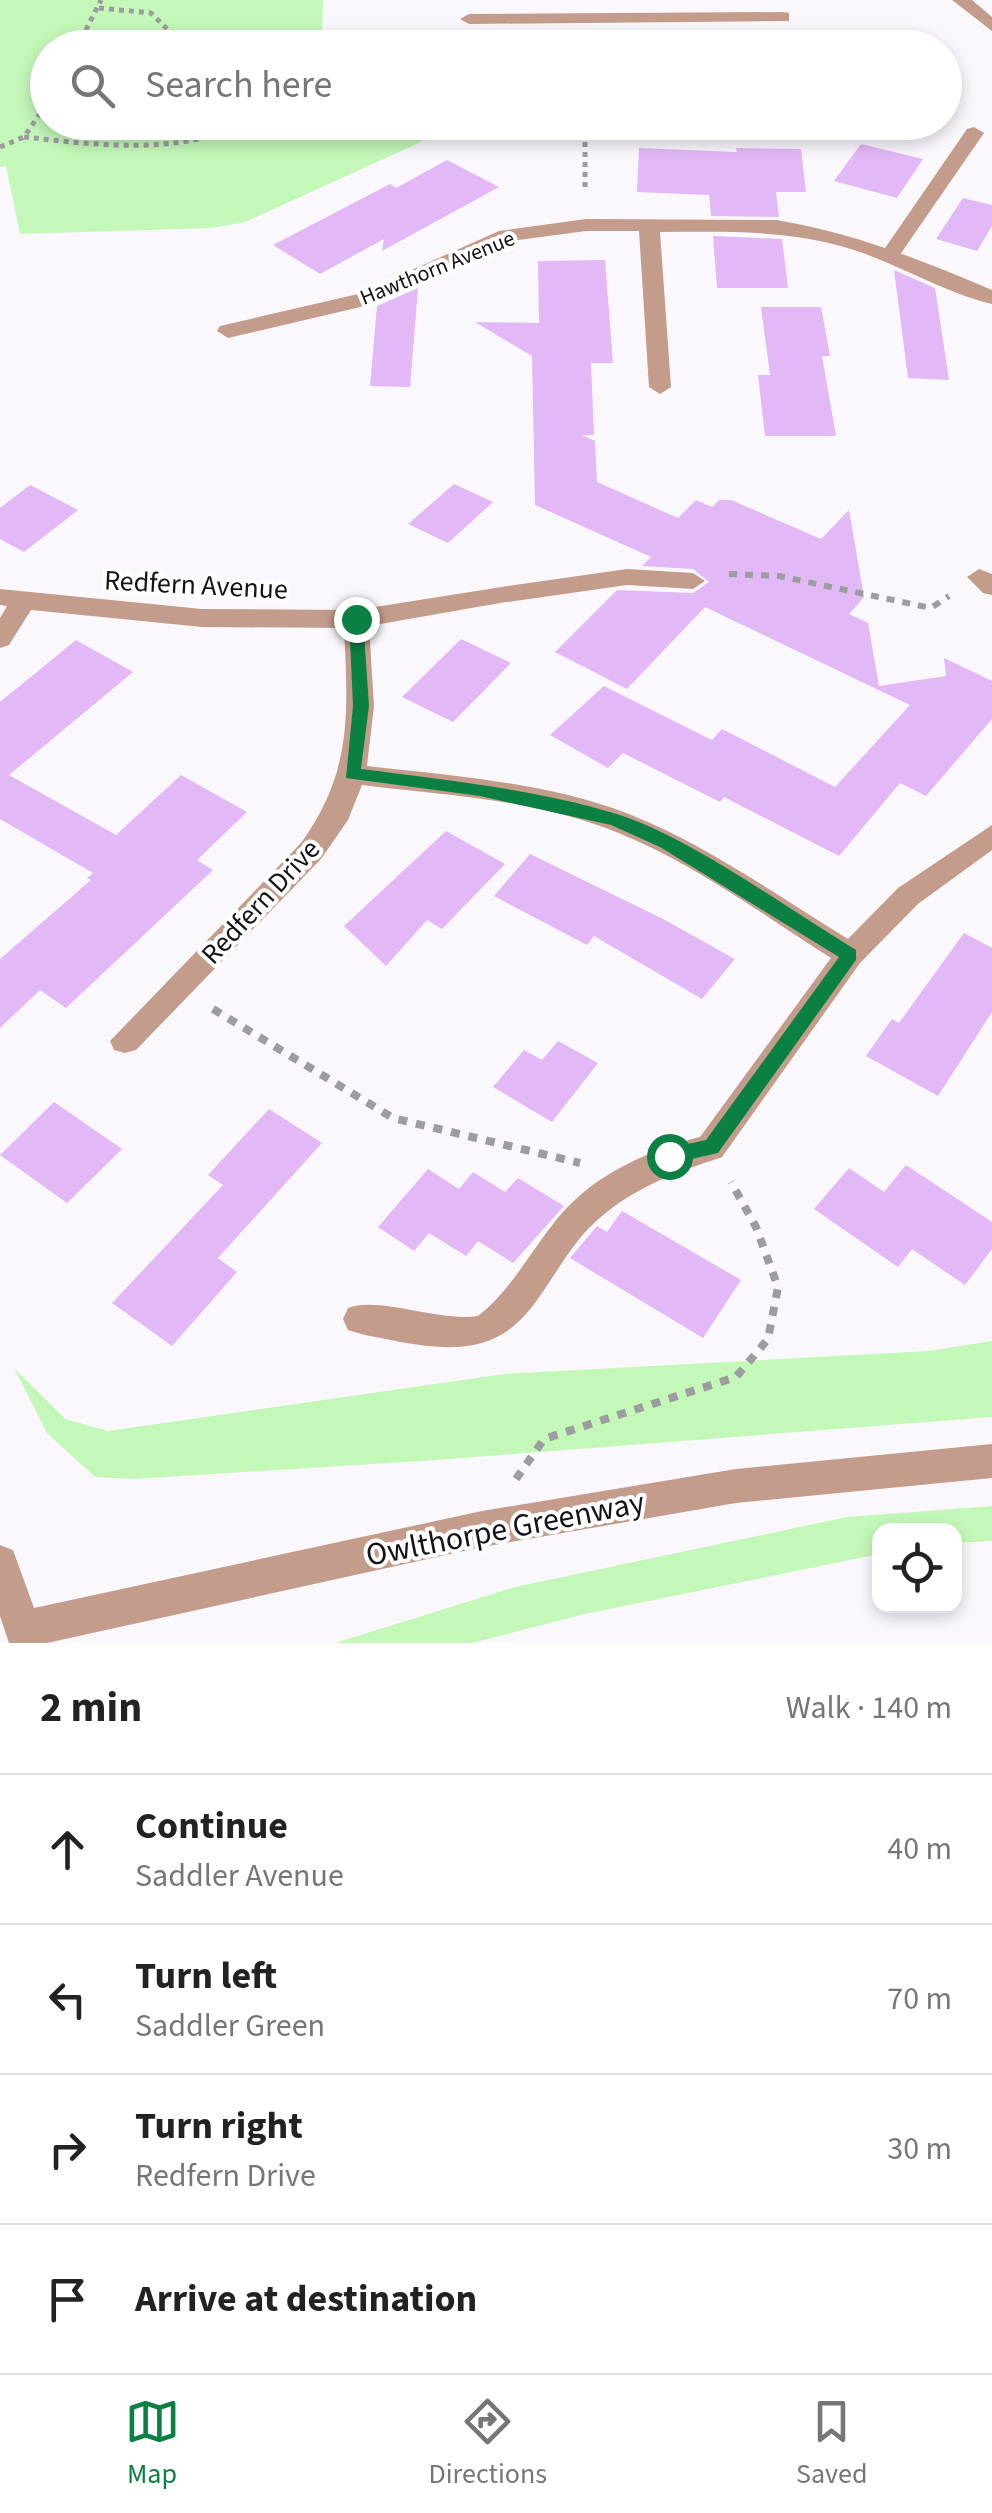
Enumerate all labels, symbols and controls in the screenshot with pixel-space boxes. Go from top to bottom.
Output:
search box [30,30,962,140]
icon: search [65,58,120,113]
text: Search here [145,58,332,112]
street label: Hawthorn Avenue [355,222,520,314]
street label: Redfern Avenue [103,560,289,610]
route end [334,597,380,643]
street label: Redfern Drive [192,830,329,973]
route start [647,1134,693,1180]
street label: Owlthorpe Greenway [362,1479,648,1579]
map controls [872,1523,962,1613]
button: locate [872,1523,962,1613]
text: 2 min [40,1678,142,1738]
text: Walk · 140 m [786,1685,952,1731]
text: Continue [135,1799,288,1853]
icon: ahead [40,1822,95,1877]
text: 40 m [887,1826,952,1872]
text: Saddler Avenue [135,1853,344,1899]
text: Turn left [135,1949,277,2003]
icon: left [40,1972,95,2027]
text: 70 m [887,1976,952,2022]
text: Saddler Green [135,2003,325,2049]
text: Turn right [135,2099,303,2153]
icon: right [40,2122,95,2177]
text: 30 m [887,2126,952,2172]
text: Redfern Drive [135,2153,316,2199]
icon: arrive [40,2272,95,2327]
text: Arrive at destination [135,2272,477,2326]
tab: Map [125,2394,180,2494]
tab: Directions [429,2394,547,2494]
tab: Saved [796,2394,867,2494]

